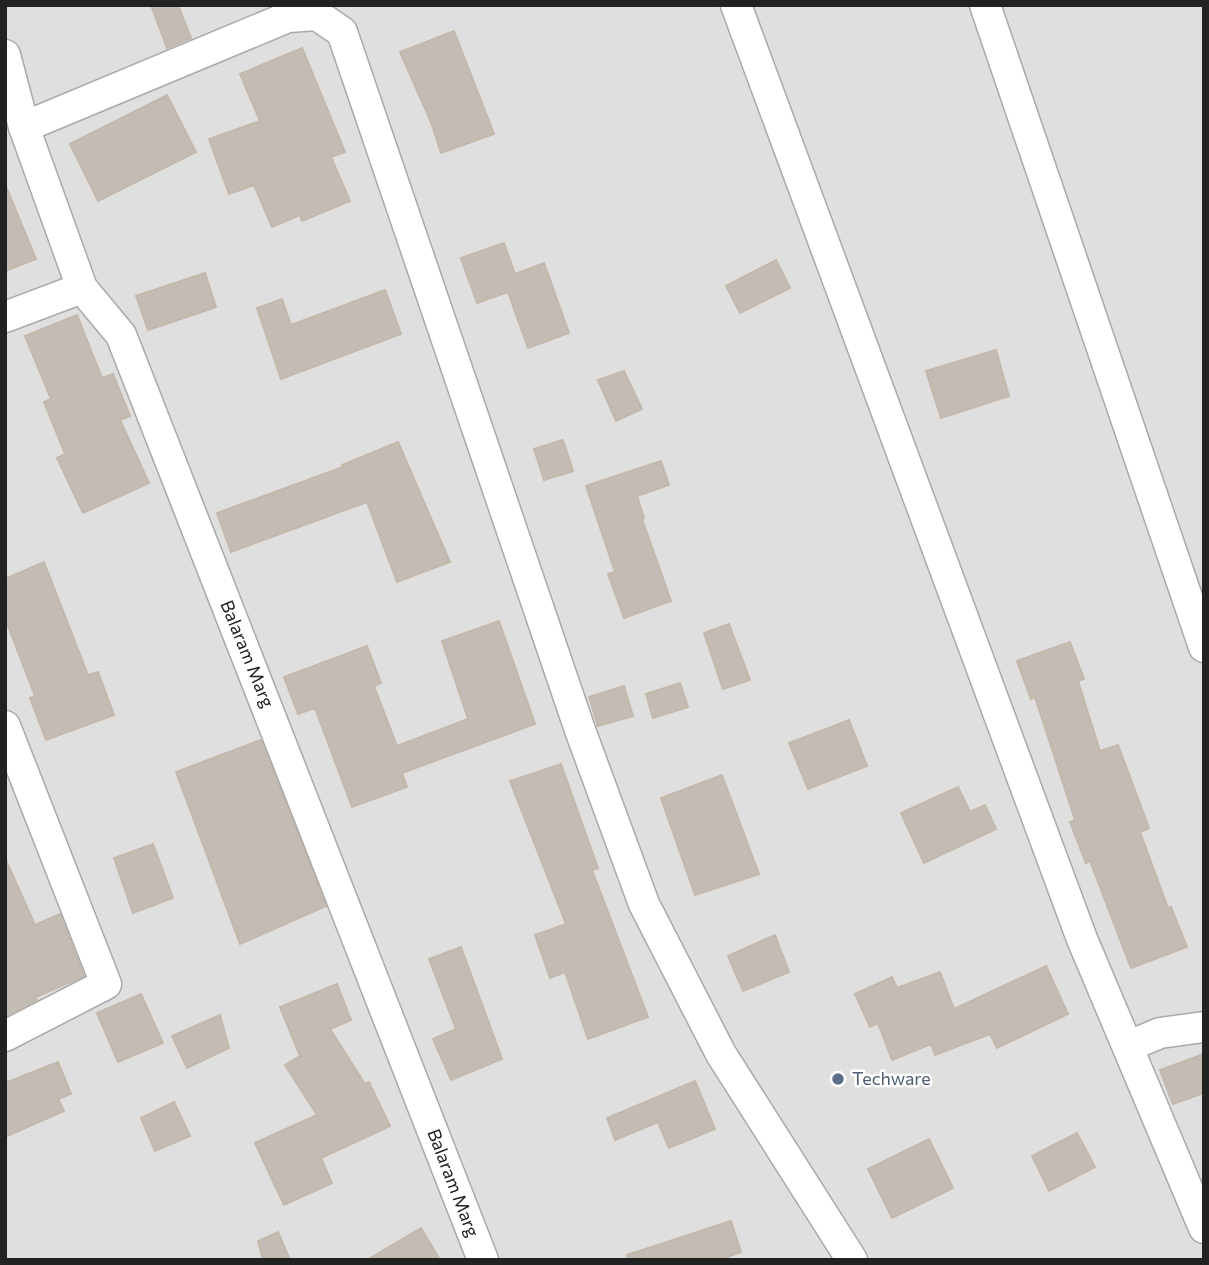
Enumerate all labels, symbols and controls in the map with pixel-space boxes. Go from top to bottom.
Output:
street label: Balaram Marg [216,597,280,711]
place label: Techware [852,1067,931,1089]
marker: Techware [830,1071,846,1087]
street label: Balaram Marg [423,1125,485,1240]

